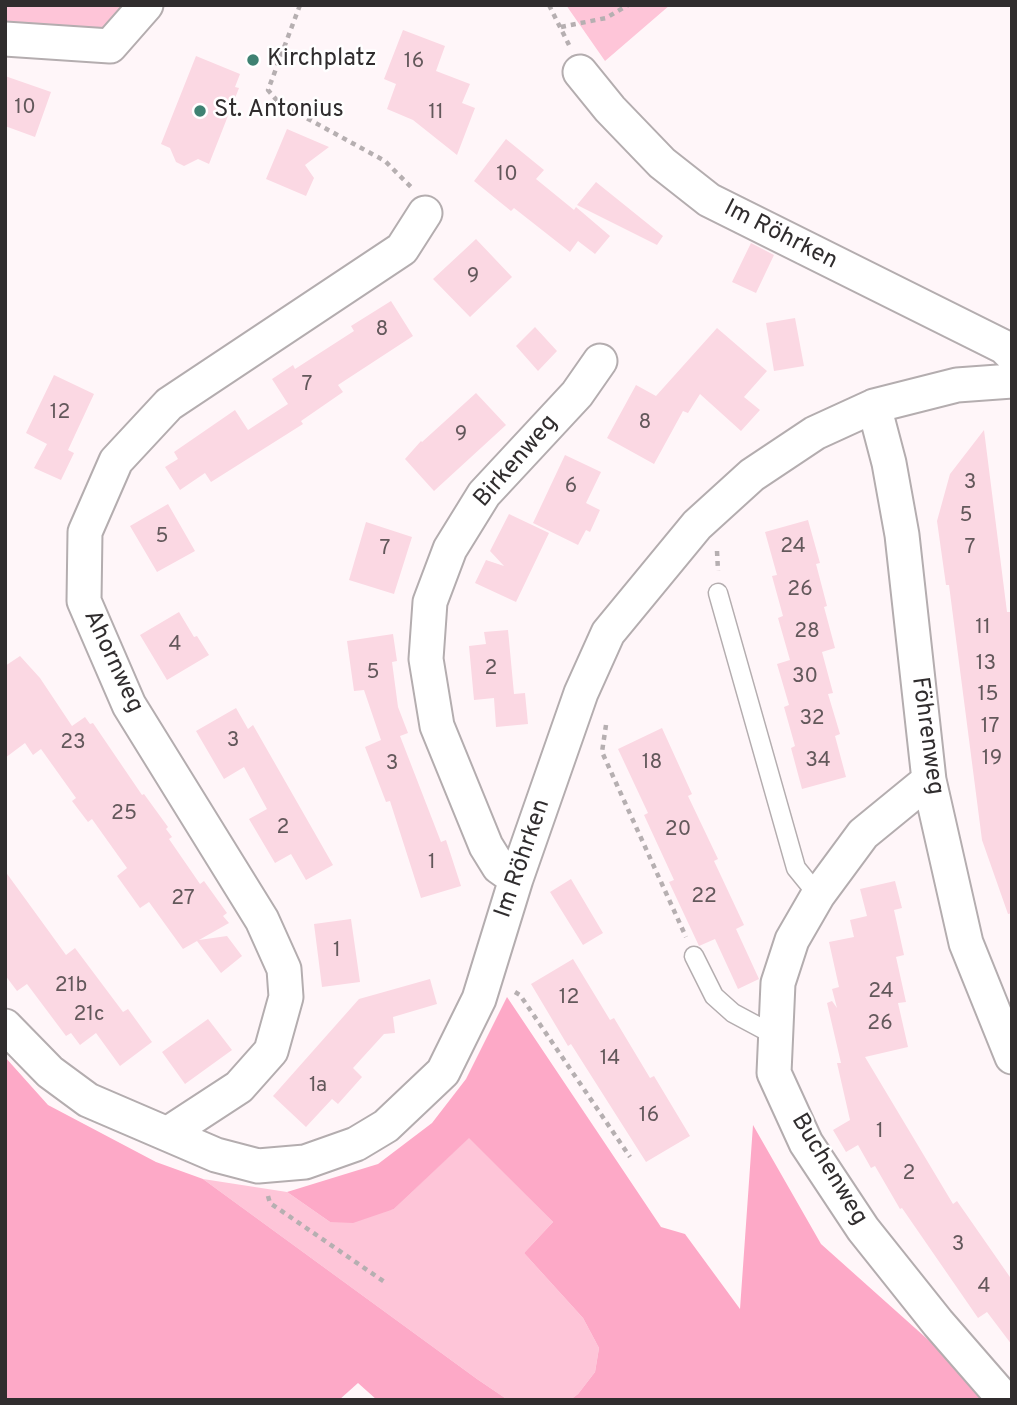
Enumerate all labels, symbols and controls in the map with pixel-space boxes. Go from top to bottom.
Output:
place label: Kirchplatz [267,46,377,74]
house number: 16 [404,50,424,76]
marker: Kirchplatz [245,52,261,68]
house number: 10 [14,96,36,122]
place label: St. Antonius [214,97,344,125]
house number: 11 [428,101,444,127]
marker: St. Antonius [192,103,208,119]
house number: 10 [496,163,518,189]
street label: Im Röhrken [718,195,842,277]
house number: 9 [467,265,479,291]
house number: 8 [376,318,388,344]
house number: 7 [302,373,312,399]
house number: 12 [50,401,70,427]
street label: Birkenweg [469,410,565,514]
house number: 8 [639,411,651,437]
house number: 9 [455,423,467,449]
house number: 3 [964,471,976,497]
house number: 6 [565,475,577,501]
house number: 5 [959,504,973,530]
house number: 5 [155,525,169,551]
house number: 24 [780,535,806,561]
house number: 7 [965,536,975,562]
house number: 7 [380,537,390,563]
house number: 26 [787,578,813,604]
street label: Ahornweg [76,606,148,718]
house number: 11 [975,616,991,642]
house number: 28 [794,620,820,646]
house number: 4 [168,633,182,659]
house number: 13 [976,652,996,678]
house number: 2 [485,657,497,683]
house number: 5 [366,661,380,687]
house number: 30 [792,665,818,691]
street label: Föhrenweg [903,675,949,797]
house number: 15 [978,683,998,709]
house number: 32 [799,707,825,733]
house number: 17 [981,715,999,741]
house number: 3 [227,729,239,755]
house number: 23 [60,731,86,757]
house number: 19 [982,747,1002,773]
house number: 34 [805,749,831,775]
house number: 18 [642,751,662,777]
house number: 3 [386,752,398,778]
street label: Im Röhrken [490,796,558,922]
house number: 25 [111,802,137,828]
house number: 2 [277,816,289,842]
house number: 20 [665,818,691,844]
house number: 1 [428,851,436,877]
house number: 22 [691,885,717,911]
house number: 27 [171,887,195,913]
house number: 1 [333,939,341,965]
house number: 21b [55,974,87,1000]
house number: 24 [868,980,894,1006]
house number: 12 [559,986,579,1012]
house number: 21c [73,1003,105,1029]
house number: 26 [867,1012,893,1038]
house number: 14 [600,1047,620,1073]
house number: 1a [309,1074,327,1100]
house number: 16 [639,1104,659,1130]
street label: Buchenweg [783,1109,873,1231]
house number: 1 [876,1120,884,1146]
house number: 2 [903,1162,915,1188]
house number: 3 [952,1233,964,1259]
house number: 4 [977,1275,991,1301]

